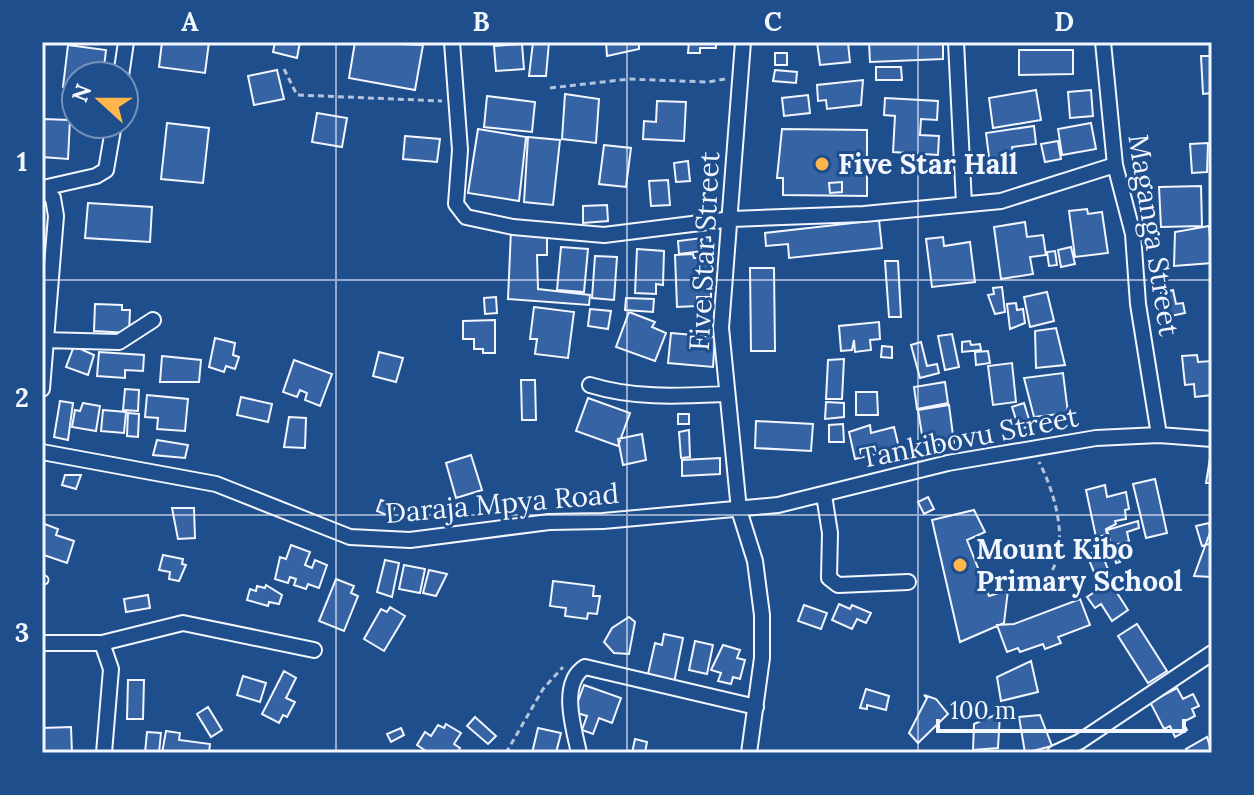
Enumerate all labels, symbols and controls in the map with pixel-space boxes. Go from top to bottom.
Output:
text: A [181,5,199,38]
text: B [472,5,490,38]
text: C [764,5,782,38]
text: D [1054,5,1074,38]
north arrow [60,60,140,140]
text: N [65,80,97,106]
street label: Maganga Street [1120,132,1188,339]
text: 1 [17,145,27,178]
place label: Five Star Hall [838,146,1018,182]
street label: Five Star Street [681,150,727,352]
marker: Five Star Hall [813,155,831,173]
text: 2 [15,381,29,414]
street label: Tankibovu Street [857,398,1081,476]
street label: Daraja Mpya Road [384,475,620,531]
place label: Mount Kibo Primary School [976,531,1183,599]
marker: Mount Kibo Primary School [951,556,969,574]
text: 3 [15,616,29,649]
scale bar [938,683,1184,733]
text: 100 m [950,695,1016,726]

